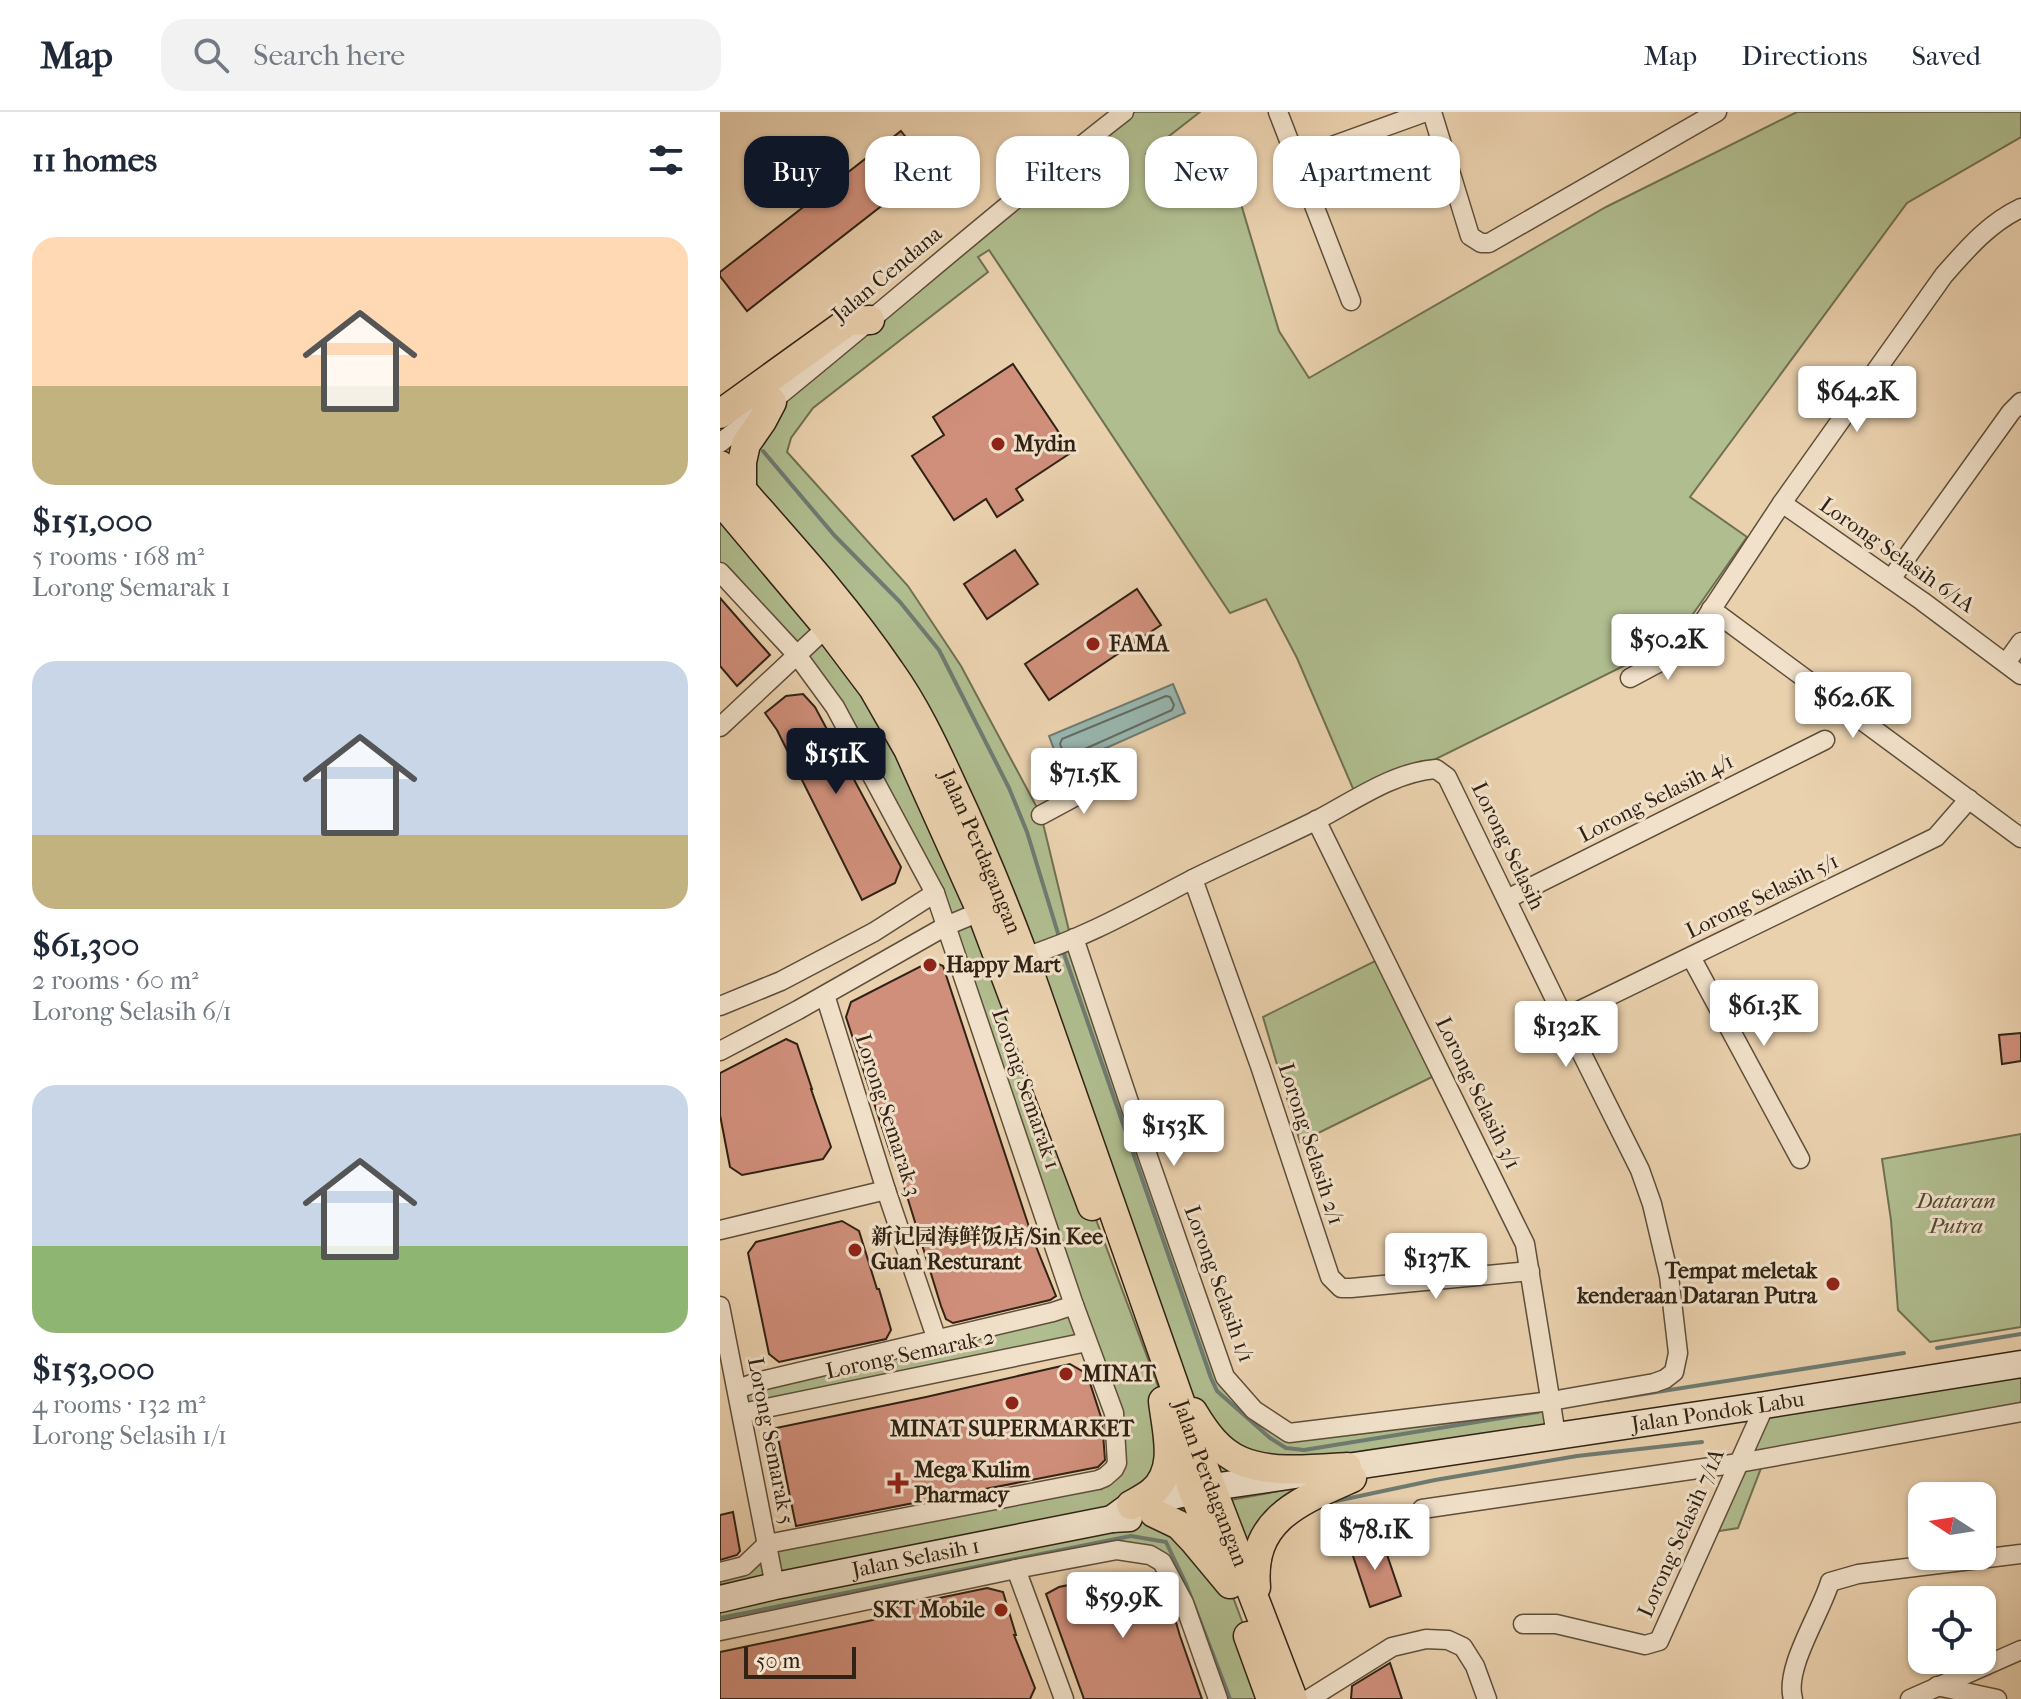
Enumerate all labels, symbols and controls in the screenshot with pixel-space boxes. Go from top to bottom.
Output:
search box [161,19,721,91]
text: Map [40,33,113,78]
icon: search [189,33,233,77]
text: Search here [253,38,405,73]
text: Map [1644,39,1697,72]
text: Directions [1741,39,1868,72]
text: Saved [1912,39,1981,72]
chip: Buy [744,136,849,208]
chip: Rent [865,136,980,208]
chip: Filters [996,136,1129,208]
chip: New [1145,136,1257,208]
chip: Apartment [1273,136,1460,208]
icon: filters [644,138,688,182]
text: 11 homes [32,140,157,180]
street label: Jalan Cendana [825,220,948,329]
icon: home [288,289,432,433]
pin: $64.2K [1792,366,1922,434]
text: $64.2K [1816,376,1898,407]
place label: Mydin [1013,431,1076,457]
marker: Mydin [989,435,1007,453]
street label: Lorong Selasih 6/1A [1814,492,1980,619]
text: $151,000 [32,501,153,541]
text: 5 rooms · 168 m² [32,541,204,572]
text: Lorong Semarak 1 [32,572,231,603]
pin: $50.2K [1603,614,1733,682]
text: $50.2K [1629,624,1707,655]
place label: FAMA [1108,631,1170,657]
marker: FAMA [1084,635,1102,653]
pin: $62.6K [1788,672,1918,740]
text: $62.6K [1813,682,1893,713]
icon: home [288,713,432,857]
pin: $151K [780,728,892,796]
text: $151K [805,738,867,769]
pin: $71.5K [1019,748,1149,816]
street label: Lorong Selasih 4/1 [1574,748,1738,848]
text: $71.5K [1049,758,1119,789]
street label: Jalan Perdagangan [933,764,1027,938]
street label: Lorong Selasih [1466,778,1550,915]
street label: Lorong Selasih 5/1 [1681,848,1843,944]
text: $61,300 [32,925,139,965]
place label: Happy Mart [946,952,1062,978]
marker: Happy Mart [921,956,939,974]
text: 2 rooms · 60 m² [32,965,199,996]
pin: $61.3K [1699,980,1829,1048]
text: $61.3K [1728,990,1800,1021]
text: Lorong Selasih 6/1 [32,996,232,1027]
pin: $132K [1510,1001,1622,1069]
street label: Lorong Semarak 1 [986,1005,1066,1173]
text: $132K [1533,1011,1599,1042]
street label: Lorong Selasih 3/1 [1430,1013,1526,1173]
street label: Lorong Semarak 3 [849,1031,927,1199]
street label: Lorong Selasih 2/1 [1273,1060,1349,1228]
pin: $153K [1118,1100,1230,1168]
text: $153K [1142,1110,1206,1141]
icon: home [288,1137,432,1281]
park label: Dataran Putra [1914,1188,1996,1239]
street label: Lorong Selasih 1/1 [1179,1202,1259,1366]
place label: 新记园海鲜饭店/Sin Kee Guan Resturant [871,1224,1103,1275]
pin: $137K [1380,1233,1492,1301]
marker: 新记园海鲜饭店/Sin Kee Guan Resturant [846,1241,864,1259]
text: $137K [1403,1243,1469,1274]
place label: Tempat meletak kenderaan Dataran Putra [1576,1258,1818,1309]
marker: Tempat meletak kenderaan Dataran Putra [1824,1275,1842,1293]
street label: Lorong Semarak 2 [823,1323,997,1385]
text: $153,000 [32,1349,155,1389]
street label: Lorong Semarak 5 [742,1355,800,1527]
place label: MINAT [1081,1361,1157,1387]
marker: MINAT [1057,1365,1075,1383]
street label: Jalan Pondok Labu [1628,1386,1807,1438]
text: 4 rooms · 132 m² [32,1389,206,1420]
marker: MINAT SUPERMARKET [1003,1394,1021,1412]
street label: Jalan Perdagangan [1167,1394,1254,1570]
place label: MINAT SUPERMARKET [889,1416,1135,1442]
text: Lorong Selasih 1/1 [32,1420,227,1451]
street label: Lorong Selasih 7/1A [1632,1444,1730,1621]
place label: Mega Kulim Pharmacy [913,1457,1031,1508]
marker: Mega Kulim Pharmacy [889,1474,907,1492]
north arrow [1908,1482,1996,1570]
map controls [1908,1482,1996,1674]
pin: $78.1K [1310,1504,1440,1572]
text: $78.1K [1338,1514,1412,1545]
street label: Jalan Selasih 1 [848,1533,982,1584]
pin: $59.9K [1058,1572,1188,1640]
text: $59.9K [1085,1582,1161,1613]
button: locate [1908,1586,1996,1674]
place label: SKT Mobile [873,1597,985,1623]
marker: SKT Mobile [992,1601,1010,1619]
scale bar [744,1643,856,1679]
text: 50 m [756,1648,801,1674]

